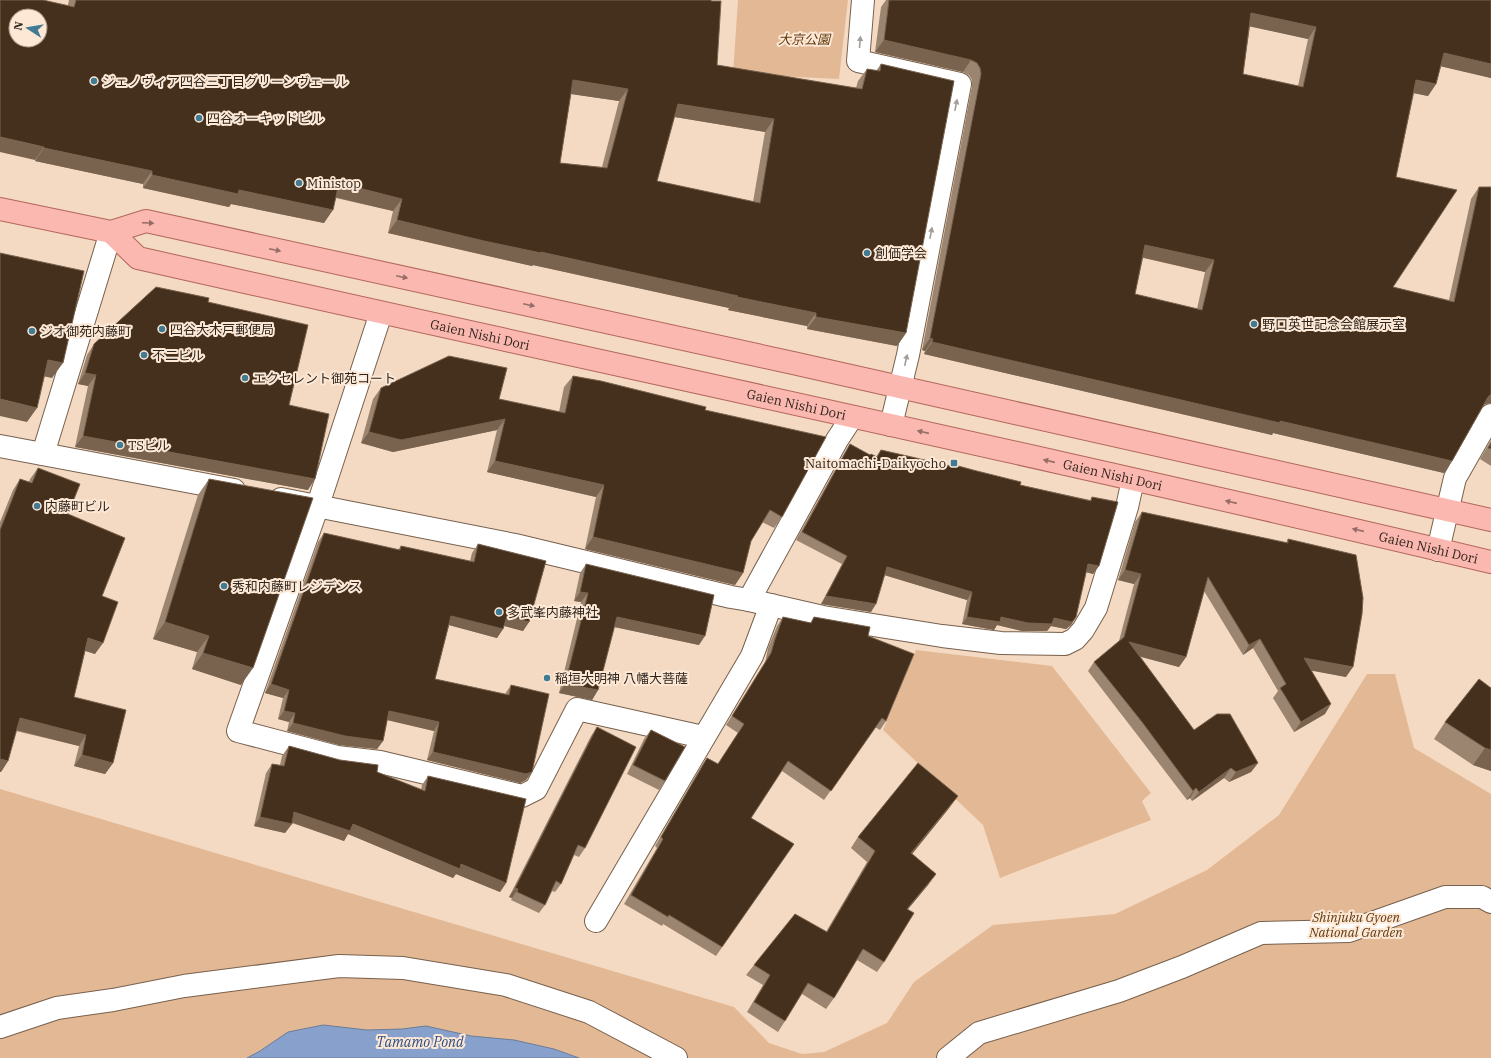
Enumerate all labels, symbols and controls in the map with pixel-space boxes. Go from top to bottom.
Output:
north arrow [8,8,48,48]
text: N [10,20,26,32]
park label: 大京公園 [778,31,832,48]
one-way arrow [856,36,863,48]
place label: ジェノヴィア四谷三丁目グリーンヴェール [102,73,348,90]
marker: ジェノヴィア四谷三丁目グリーンヴェール [89,76,99,86]
one-way arrow [953,99,959,111]
place label: 四谷オーキッドビル [207,110,324,127]
marker: 四谷オーキッドビル [194,113,204,123]
place label: Ministop [307,175,361,192]
marker: Ministop [294,178,304,188]
one-way arrow [142,220,155,226]
one-way arrow [929,226,935,239]
place label: 創価学会 [875,245,927,262]
one-way arrow [269,247,281,253]
marker: 創価学会 [862,248,872,258]
one-way arrow [396,275,408,281]
one-way arrow [523,303,535,309]
street label: Gaien Nishi Dori [429,316,531,354]
place label: 野口英世記念会館展示室 [1262,316,1405,333]
marker: 野口英世記念会館展示室 [1249,319,1259,329]
place label: 四谷大木戸郵便局 [170,321,274,338]
place label: ジオ御苑内藤町 [40,323,131,340]
marker: 四谷大木戸郵便局 [157,324,167,334]
marker: ジオ御苑内藤町 [27,326,37,336]
place label: 不二ビル [152,347,204,364]
marker: 不二ビル [139,350,149,360]
one-way arrow [904,354,910,366]
place label: エクセレント御苑コート [253,370,396,387]
marker: エクセレント御苑コート [240,373,250,383]
street label: Gaien Nishi Dori [745,385,848,424]
one-way arrow [916,429,929,435]
place label: TSビル [128,437,170,454]
marker: TSビル [115,440,125,450]
place label: Naitomachi-Daikyocho [805,455,946,472]
street label: Gaien Nishi Dori [1061,456,1164,495]
marker: Naitomachi-Daikyocho [949,458,959,468]
one-way arrow [1043,458,1055,464]
place label: 内藤町ビル [45,498,110,515]
one-way arrow [1225,498,1237,504]
marker: 内藤町ビル [32,501,42,511]
one-way arrow [1352,527,1364,533]
street label: Gaien Nishi Dori [1377,528,1480,568]
place label: 秀和内藤町レジデンス [232,578,362,595]
marker: 秀和内藤町レジデンス [219,581,229,591]
place label: 多武峯内藤神社 [507,604,598,621]
marker: 多武峯内藤神社 [494,607,504,617]
place label: 稲垣大明神 八幡大菩薩 [555,670,688,687]
marker: 稲垣大明神 八幡大菩薩 [542,673,552,683]
park label: Shinjuku Gyoen National Garden [1308,909,1403,941]
water label: Tamamo Pond [376,1033,464,1051]

